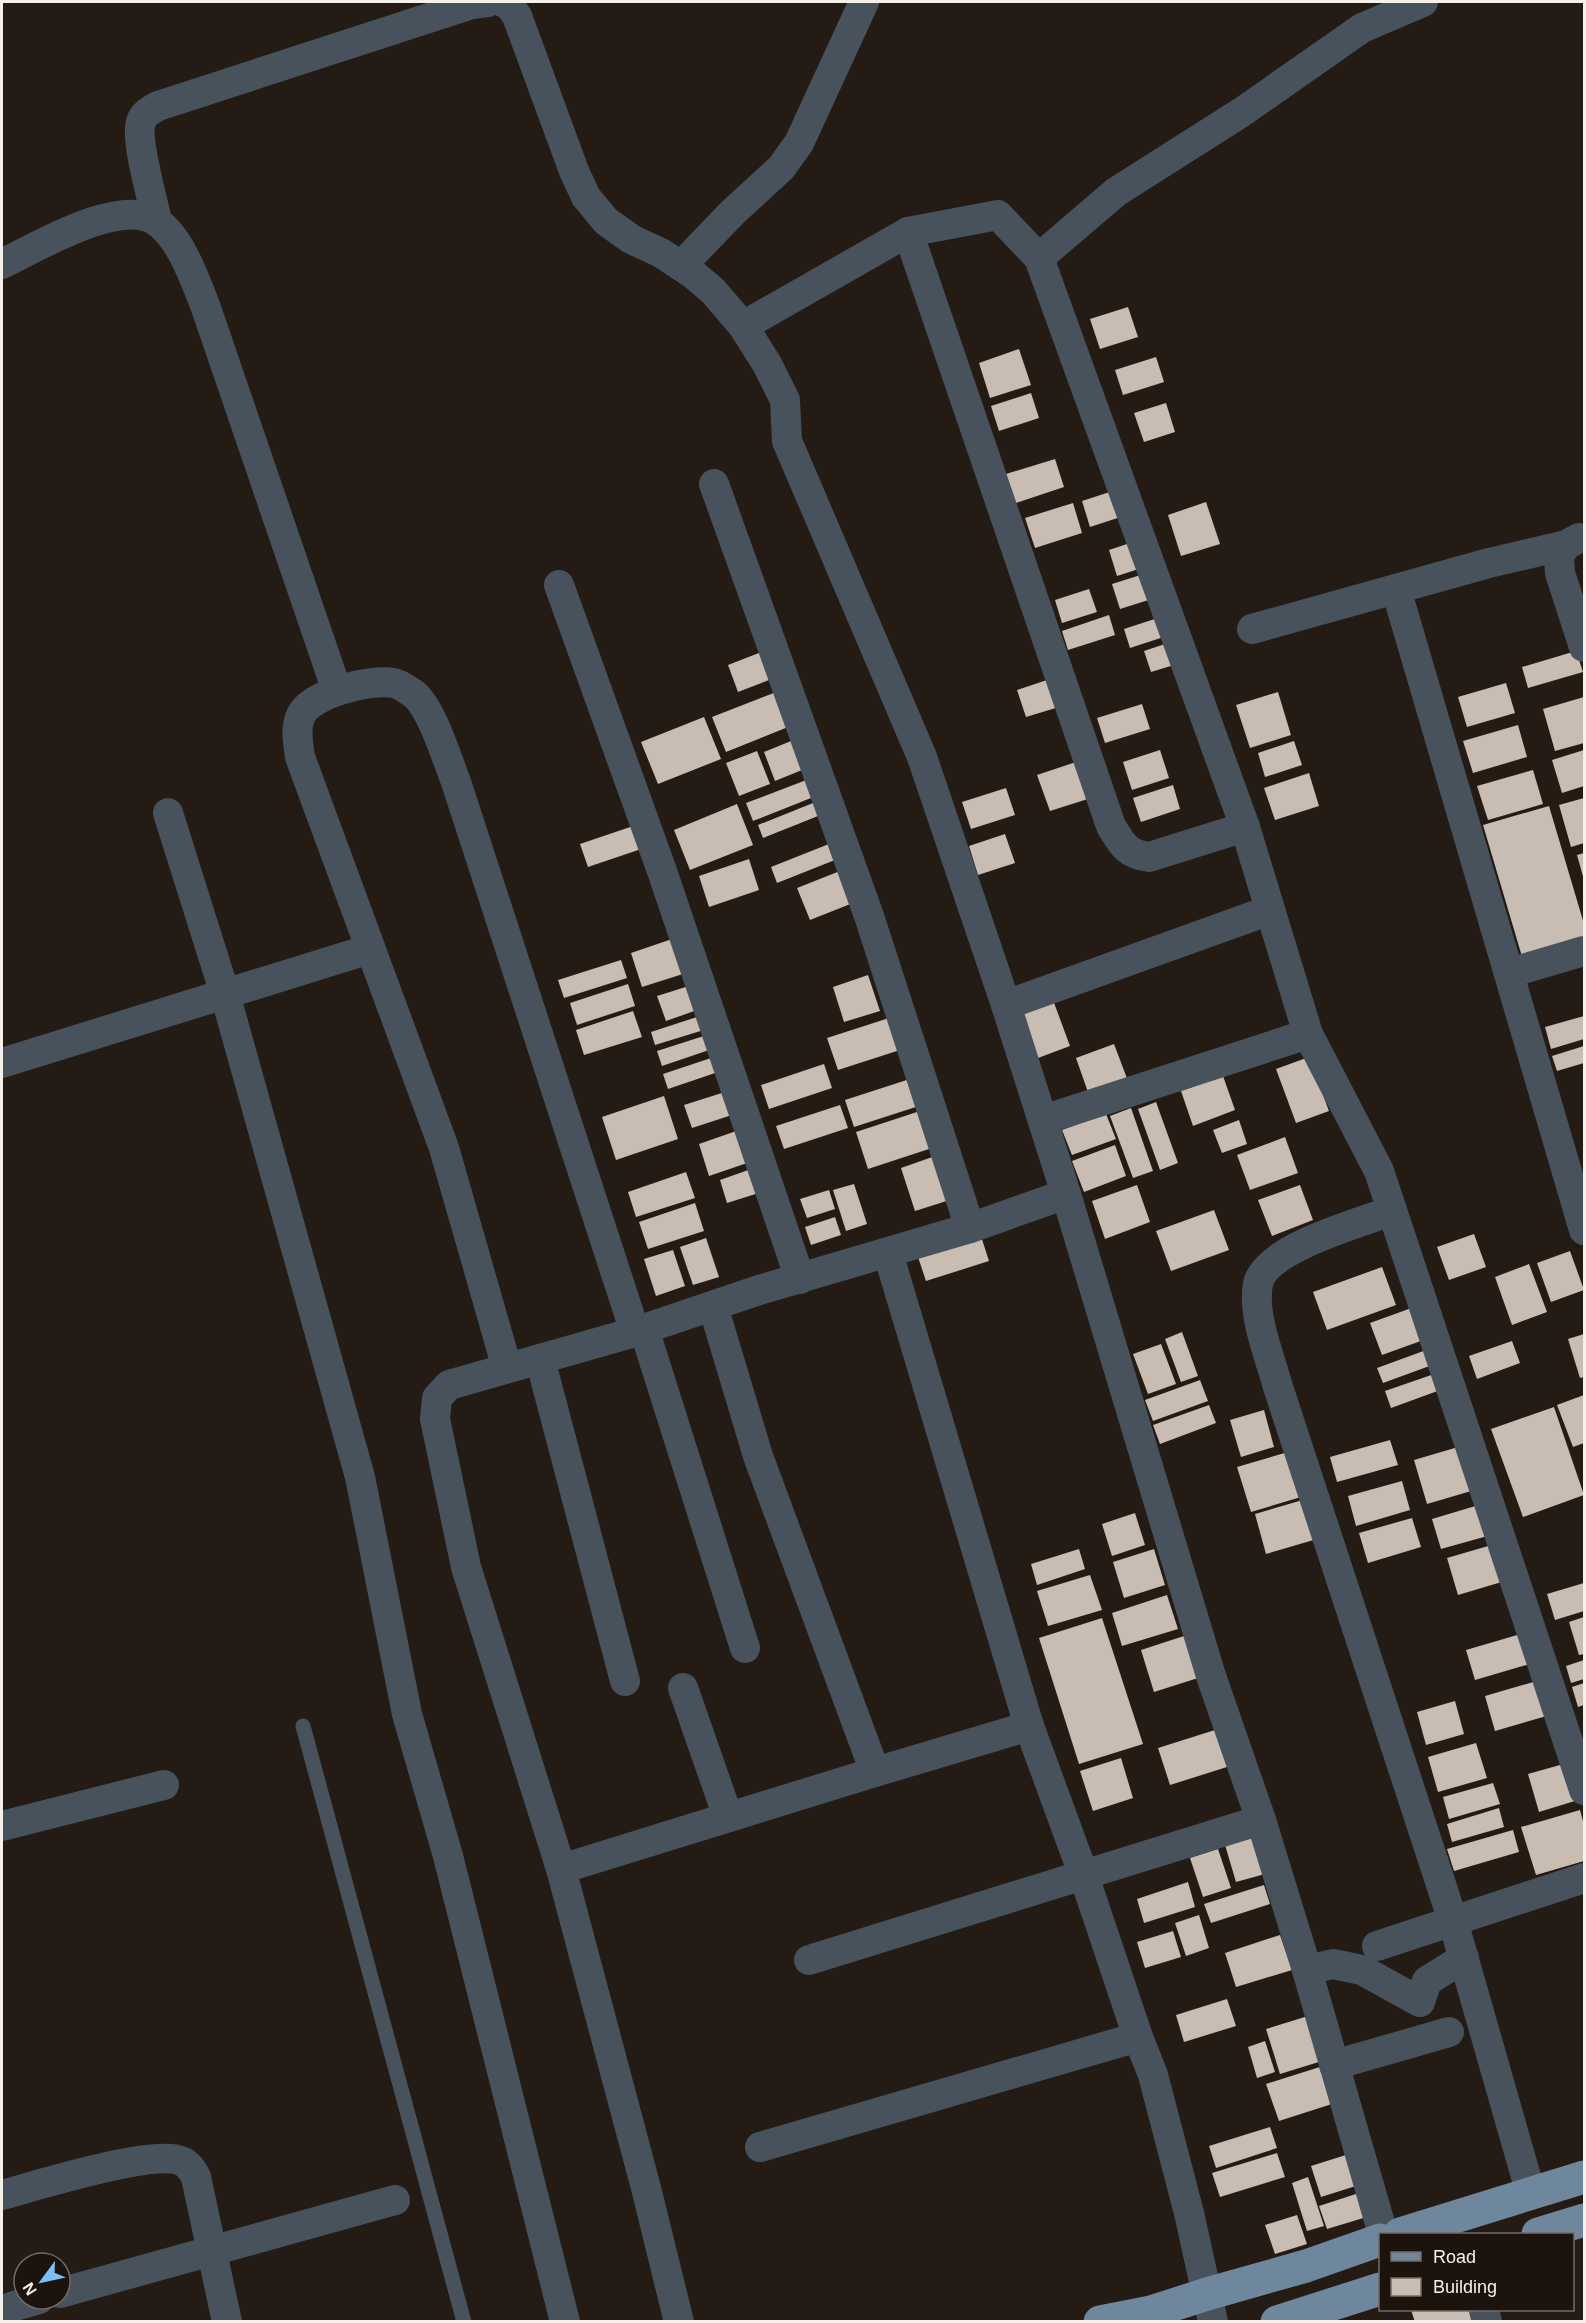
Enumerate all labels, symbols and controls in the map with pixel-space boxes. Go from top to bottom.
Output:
legend [1379,2233,1574,2311]
text: Road [1433,2247,1476,2267]
north arrow [12,2251,72,2311]
text: Building [1433,2277,1497,2297]
text: N [20,2279,40,2298]

